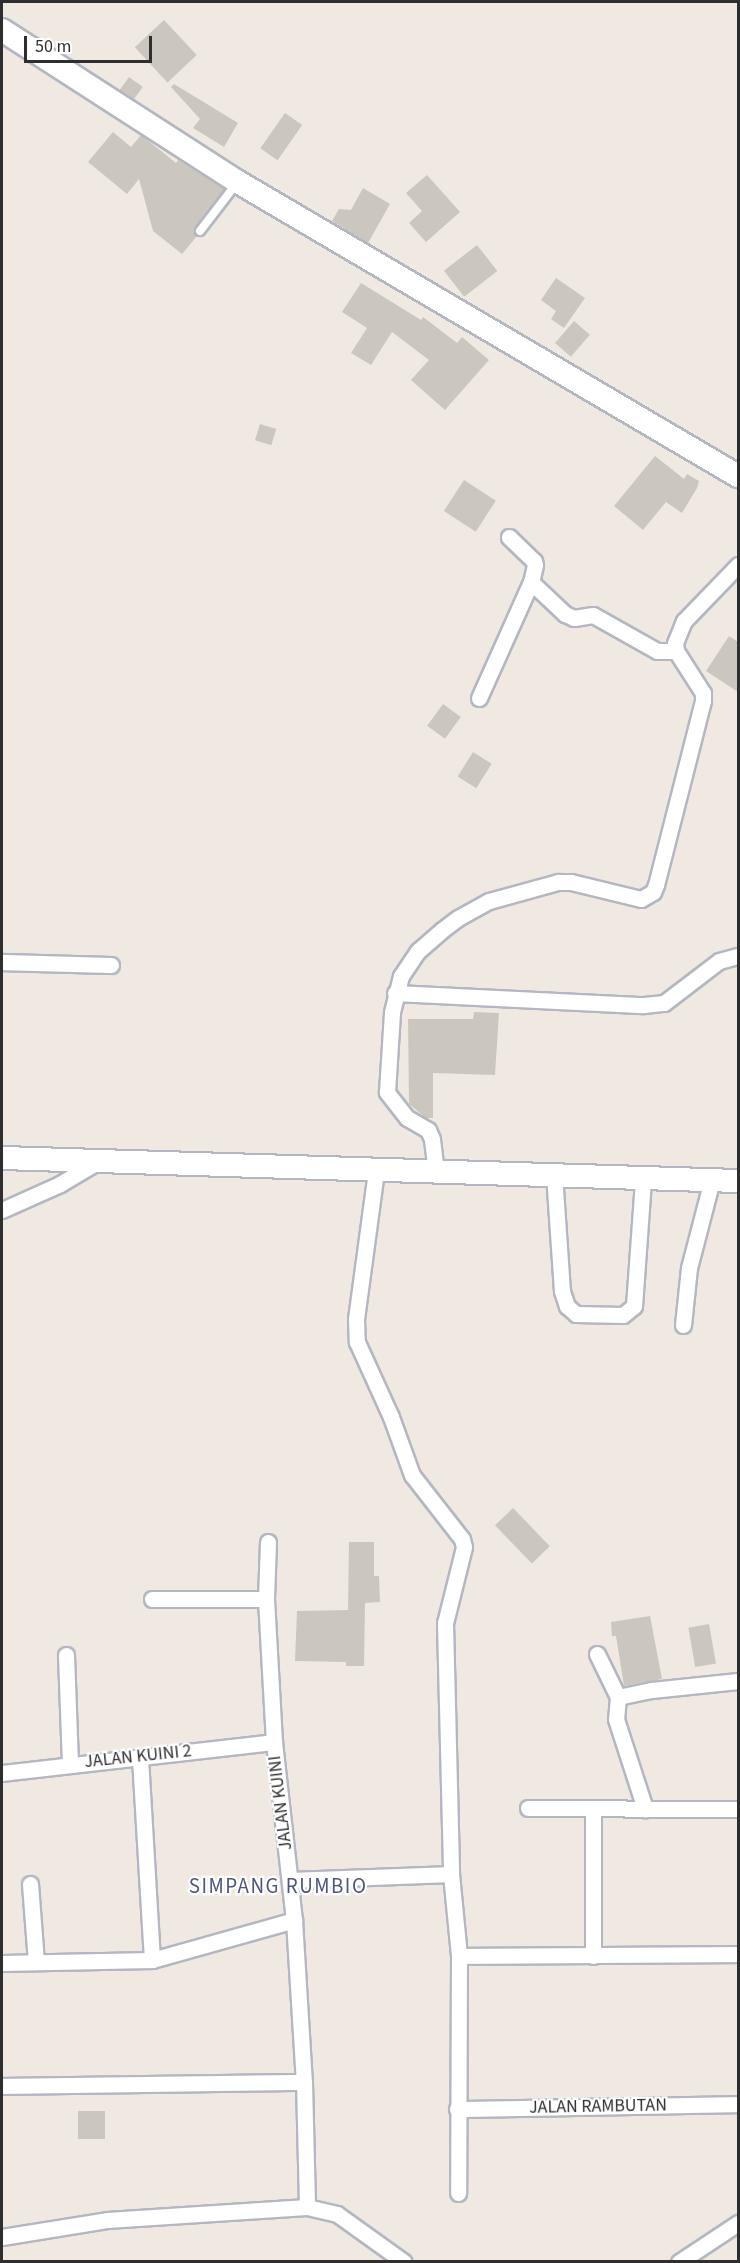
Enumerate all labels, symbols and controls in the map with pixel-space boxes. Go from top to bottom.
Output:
scale bar [27,24,154,62]
text: 50 m [35,34,71,59]
street label: JALAN KUINI 2 [83,1741,193,1773]
street label: JALAN KUINI [264,1754,298,1852]
district label: SIMPANG RUMBIO [189,1873,367,1899]
street label: JALAN RAMBUTAN [529,2095,667,2119]

